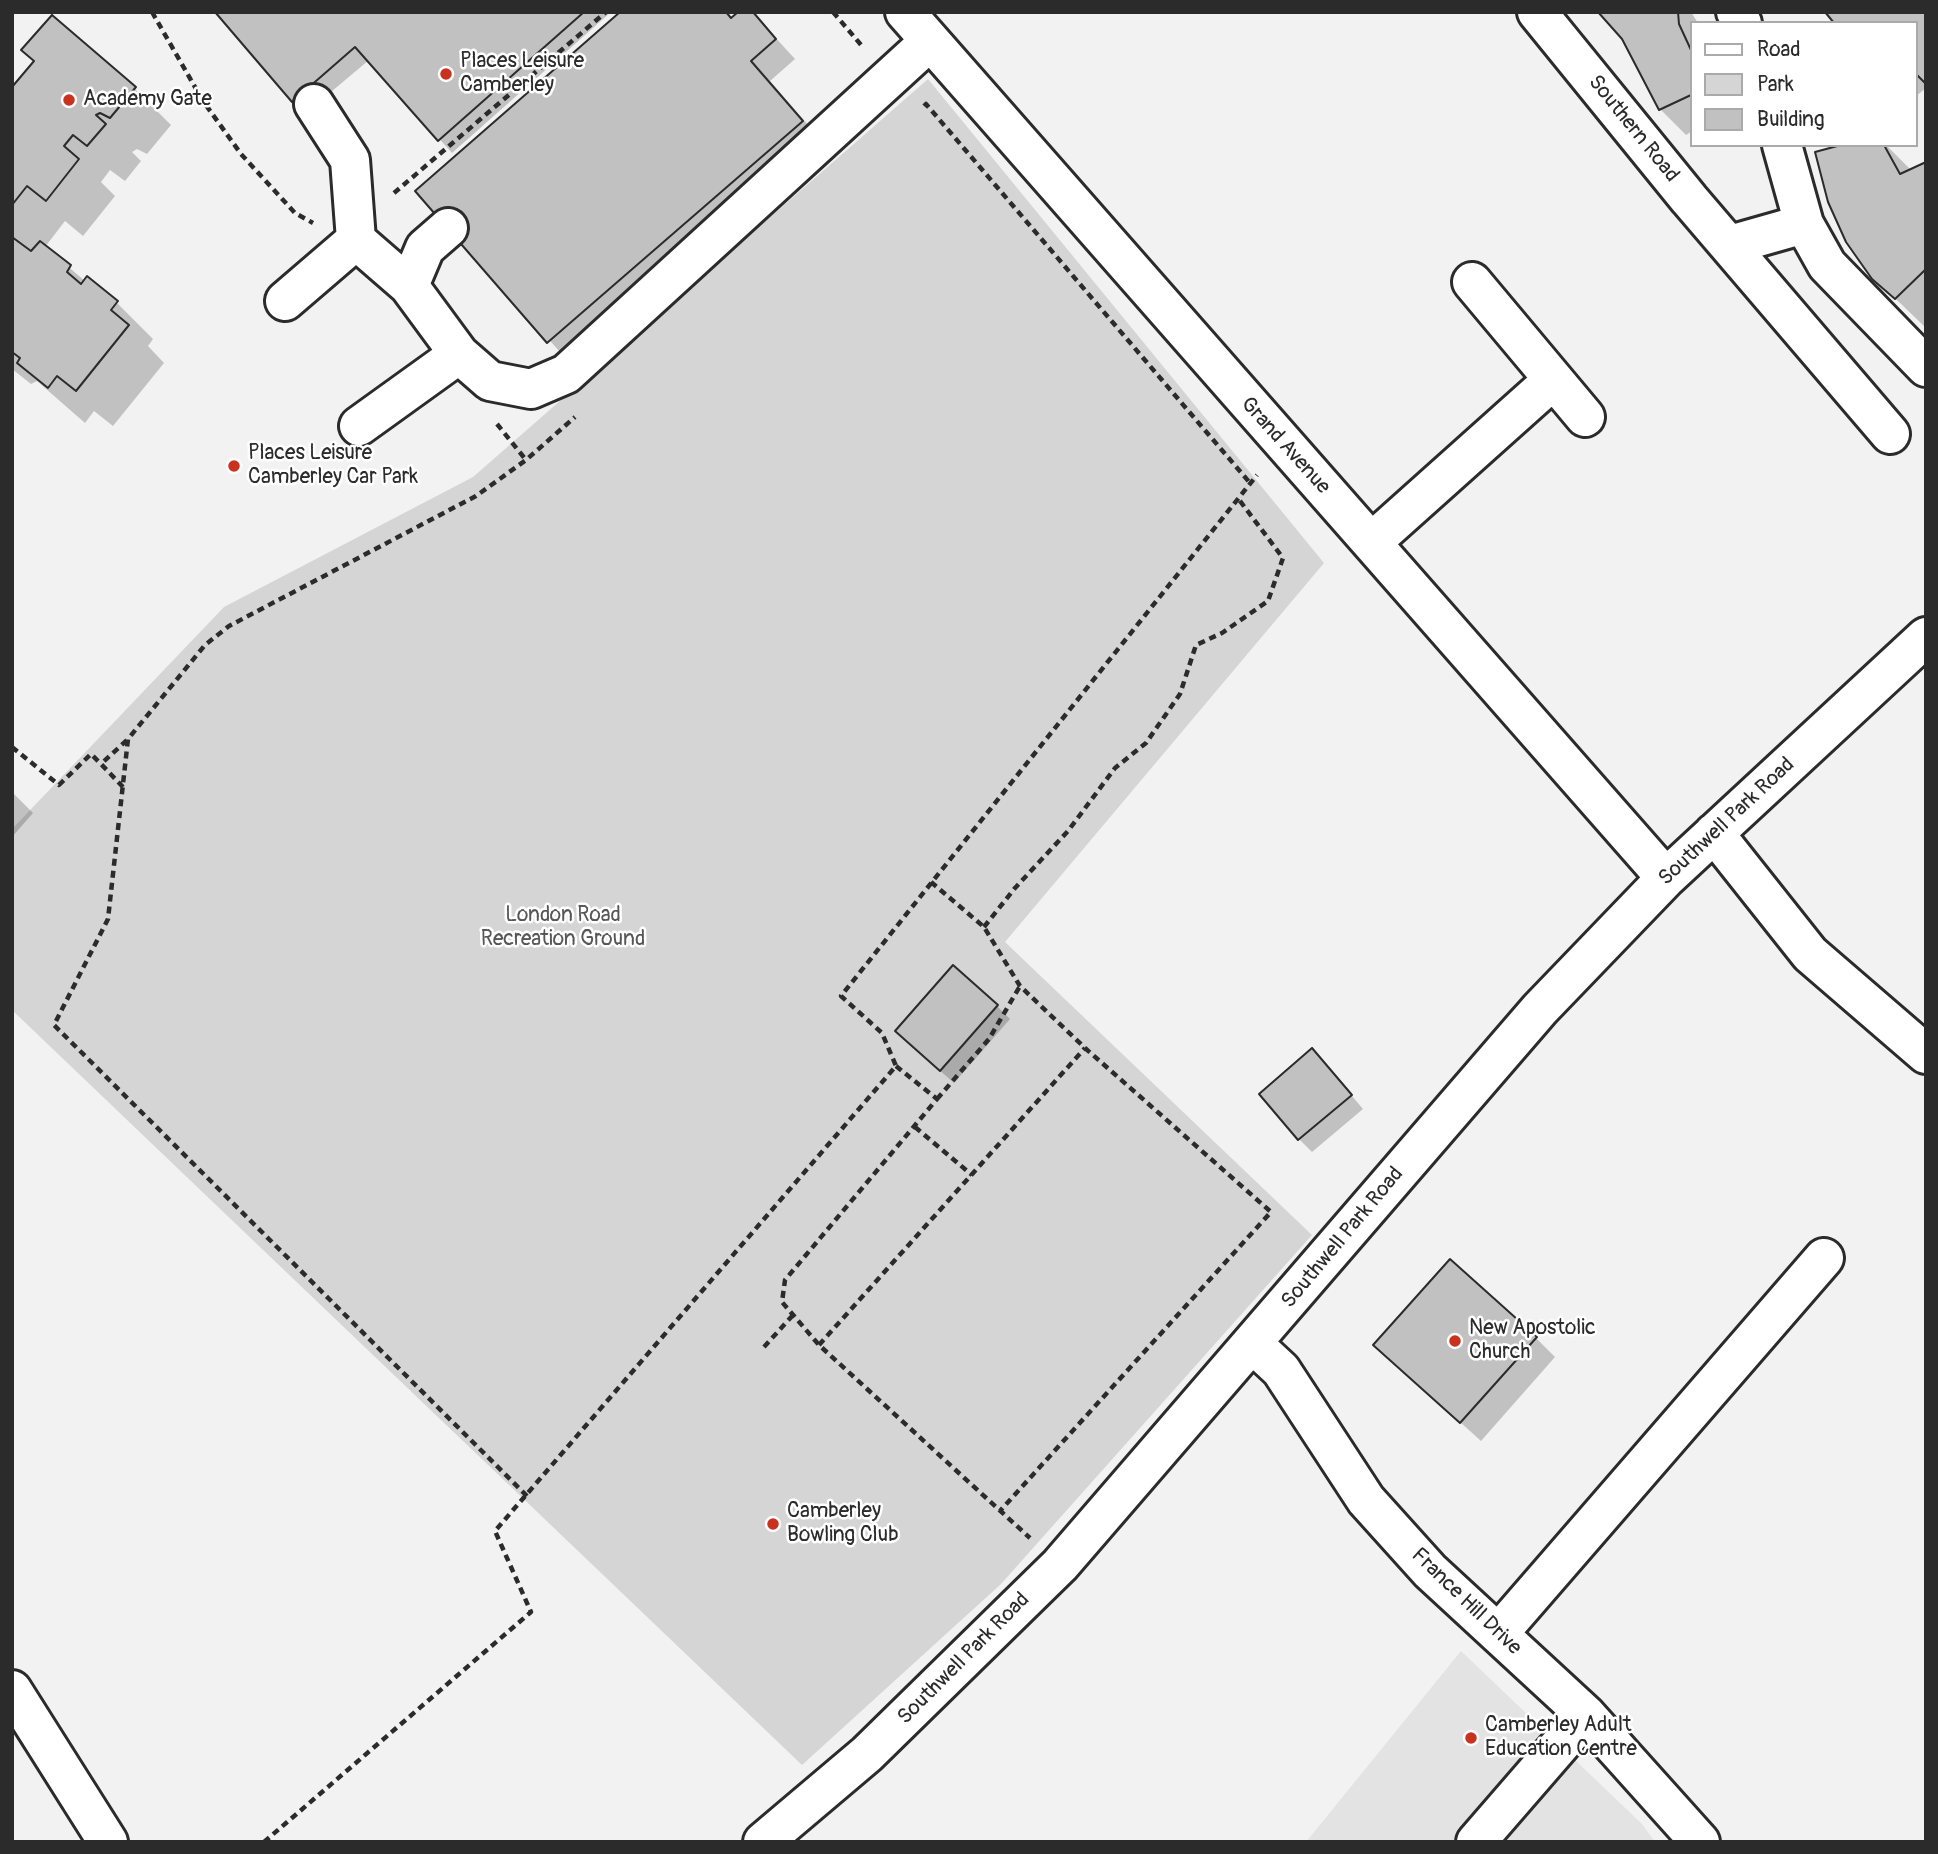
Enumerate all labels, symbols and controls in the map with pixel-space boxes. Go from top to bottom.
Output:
legend [1689,21,1917,147]
text: Road [1757,36,1801,63]
place label: Places Leisure Camberley [460,49,584,99]
marker: Places Leisure Camberley [438,66,454,82]
street label: Southern Road [1582,70,1684,188]
text: Park [1757,71,1794,98]
place label: Academy Gate [83,87,212,113]
marker: Academy Gate [61,92,77,108]
text: Building [1757,106,1824,133]
street label: Grand Avenue [1235,392,1335,500]
place label: Places Leisure Camberley Car Park [248,441,418,491]
marker: Places Leisure Camberley Car Park [226,458,242,474]
street label: Southwell Park Road [1654,753,1800,891]
park label: London Road Recreation Ground [481,903,645,953]
street label: Southwell Park Road [1277,1162,1409,1314]
place label: New Apostolic Church [1469,1316,1596,1366]
marker: New Apostolic Church [1447,1333,1463,1349]
place label: Camberley Bowling Club [787,1499,898,1549]
marker: Camberley Bowling Club [765,1516,781,1532]
street label: France Hill Drive [1406,1543,1526,1661]
street label: Southwell Park Road [893,1588,1035,1730]
place label: Camberley Adult Education Centre [1485,1713,1637,1763]
marker: Camberley Adult Education Centre [1463,1730,1479,1746]

